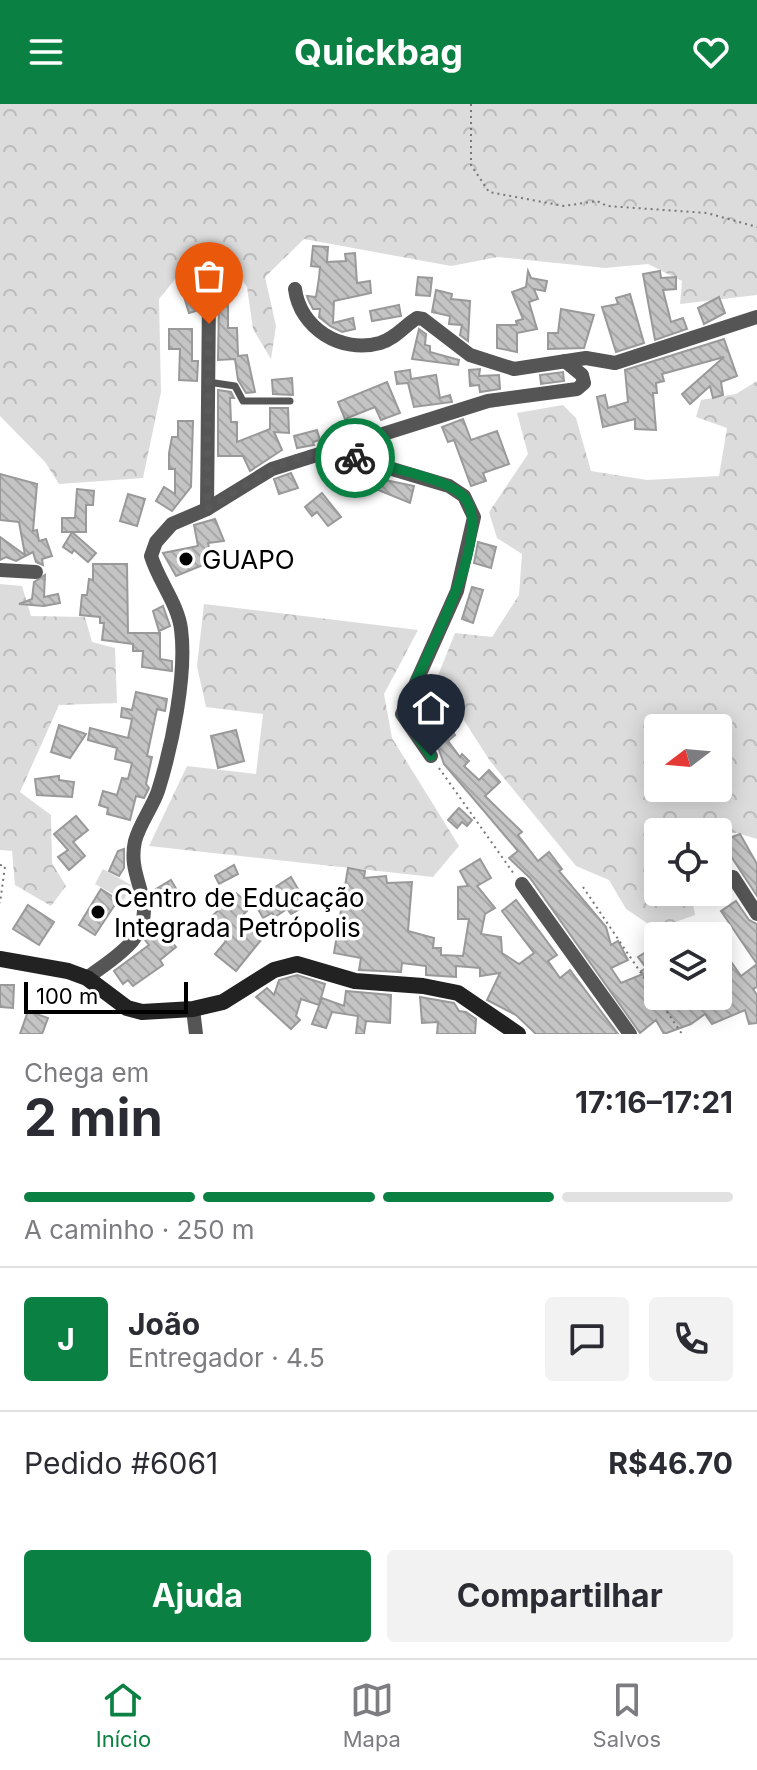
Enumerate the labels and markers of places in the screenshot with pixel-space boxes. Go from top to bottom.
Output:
pin [175,242,243,324]
place label: GUAPO [202,544,295,575]
marker: GUAPO [177,550,195,568]
pin [397,674,465,756]
place label: Centro de Educação Integrada Petrópolis [114,882,365,943]
marker: Centro de Educação Integrada Petrópolis [89,903,107,921]

